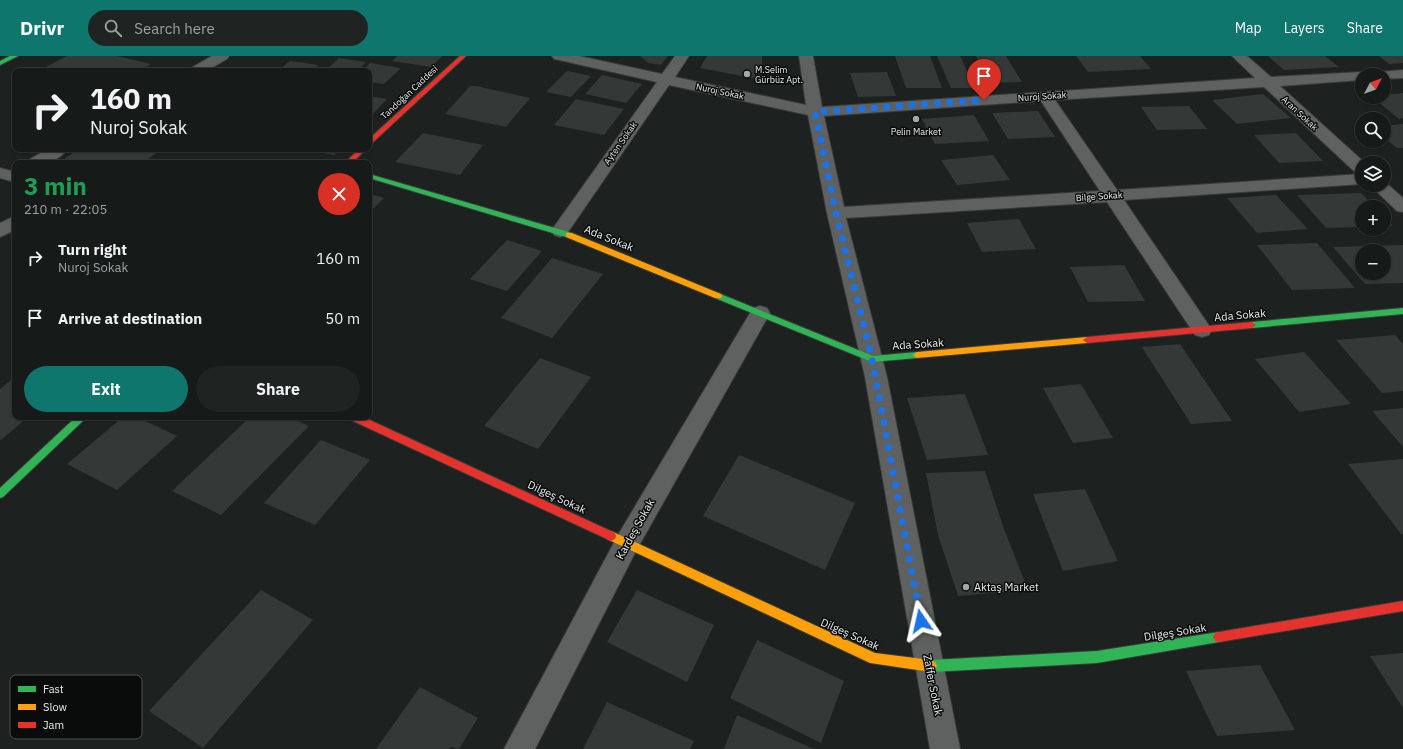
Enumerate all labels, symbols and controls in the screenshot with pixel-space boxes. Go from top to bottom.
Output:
search box [88,10,368,46]
text: Drivr [20,16,64,40]
icon: search [102,17,124,39]
text: Search here [134,19,215,38]
text: Map [1235,19,1262,37]
text: Layers [1284,19,1325,37]
text: Share [1347,19,1383,37]
pin [967,59,1001,100]
street label: Tandoğan Caddesi [378,63,440,121]
place label: M.Selim Gürbüz Apt. [755,64,803,85]
icon: arrive [973,65,995,87]
north arrow [1355,68,1391,104]
map controls [1355,68,1391,280]
marker: M.Selim Gürbüz Apt. [742,69,752,79]
text: 160 m [90,80,172,117]
street label: Nuroj Sokak [695,81,745,101]
icon: right [24,84,76,136]
street label: Nuroj Sokak [1017,89,1067,103]
street label: Aran Sokak [1280,93,1321,133]
button: search [1355,112,1391,148]
marker: Pelin Market [911,114,921,124]
text: Nuroj Sokak [90,116,187,139]
street label: Ayten Sokak [601,119,639,167]
place label: Pelin Market [891,126,941,137]
button: layers [1355,156,1391,192]
text: 3 min [24,170,87,202]
button: close [318,173,360,215]
street label: Bilge Sokak [1075,189,1123,203]
button: + [1355,200,1391,236]
text: 210 m · 22:05 [24,201,107,218]
street label: Ada Sokak [582,222,636,254]
text: Turn right [58,240,127,259]
button: − [1355,244,1391,280]
icon: right [24,247,46,269]
text: 160 m [316,249,360,268]
text: Nuroj Sokak [58,259,128,276]
street label: Ada Sokak [1214,306,1267,324]
icon: arrive [24,307,46,329]
text: Arrive at destination [58,309,202,328]
text: 50 m [325,309,360,328]
street label: Ada Sokak [892,335,945,353]
button: Exit [24,366,188,412]
button: Share [196,366,360,412]
street label: Dilgeş Sokak [526,477,589,517]
street label: Kardeş Sokak [613,496,657,562]
place label: Aktaş Market [974,580,1039,594]
marker: Aktaş Market [961,582,971,592]
position arrow [900,600,942,642]
street label: Dilgeş Sokak [818,615,882,653]
street label: Dilgeş Sokak [1143,620,1207,644]
street label: Zaffer Sokak [920,653,946,717]
legend [10,675,142,739]
text: Fast [43,682,64,696]
text: Slow [43,700,67,714]
text: Jam [43,718,64,732]

